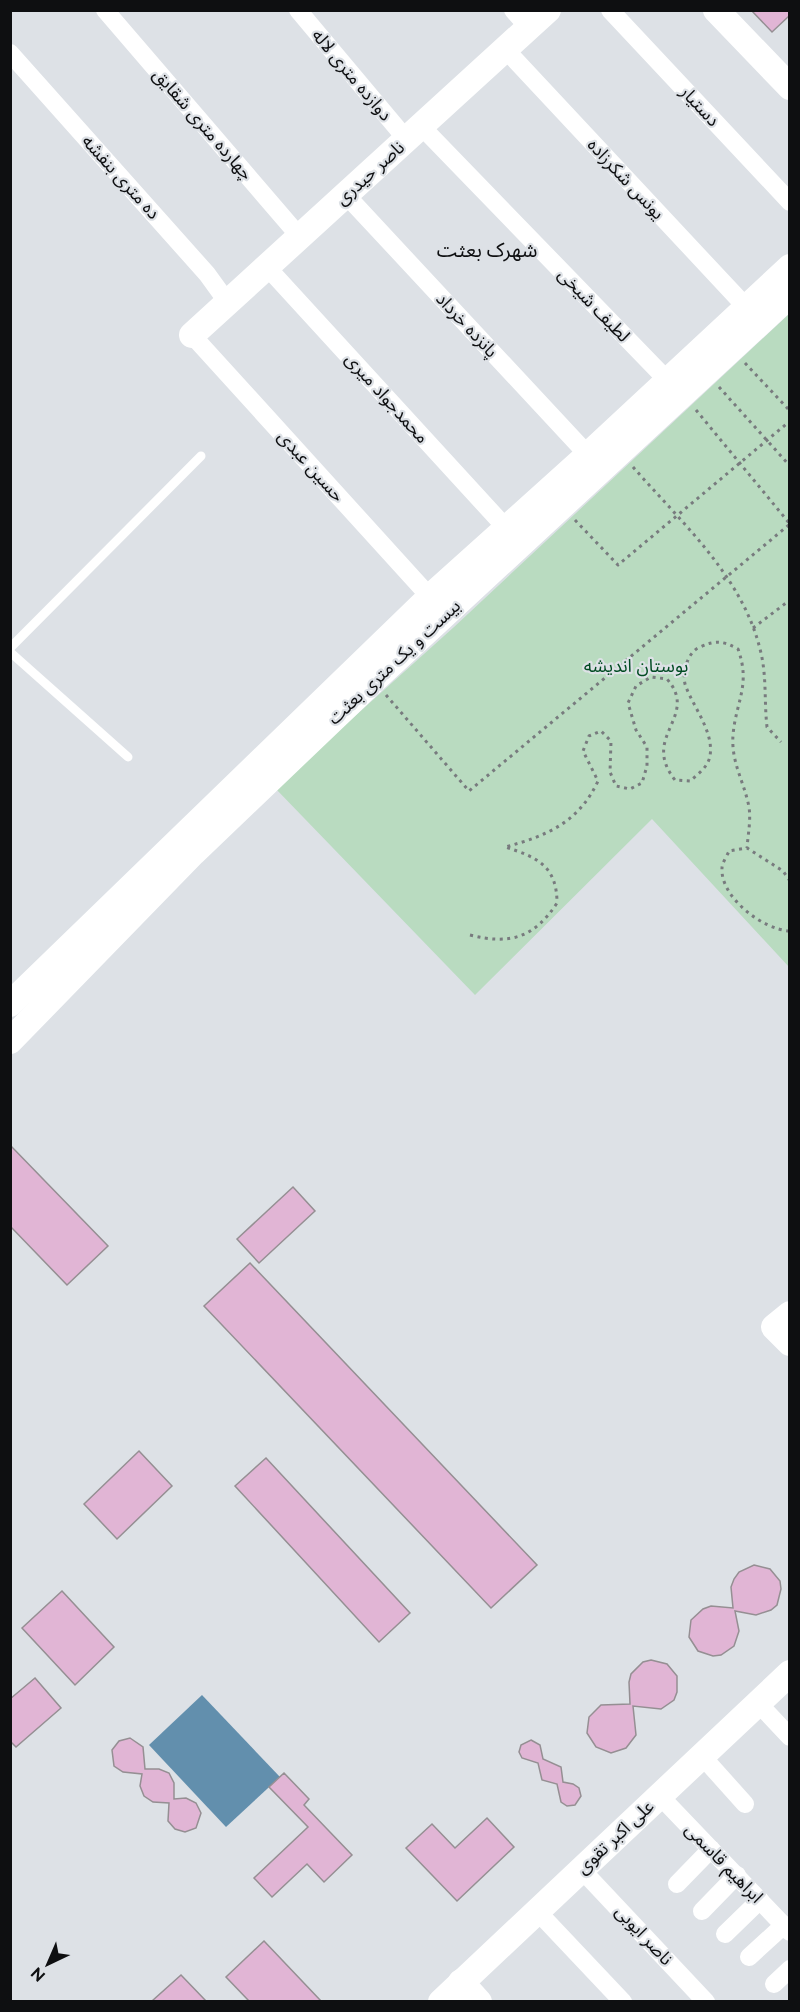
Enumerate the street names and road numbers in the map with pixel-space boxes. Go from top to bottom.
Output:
street label: دوازده متری لاله [307,25,397,125]
street label: چهارده متری شقایق [148,63,258,185]
street label: دستیار [675,80,724,131]
street label: ده متری بنفشه [77,130,165,224]
street label: یونس شکرزاده [583,134,669,224]
street label: ناصر حیدری [331,136,409,210]
street label: لطیف شیخی [553,264,635,346]
street label: پانزده خرداد [431,288,503,362]
street label: محمدجواد میری [341,348,433,448]
street label: حسین عبدی [273,426,349,506]
street label: بیست و یک متری بعثت [323,595,465,729]
street label: علی اکبر تقوی [572,1795,658,1879]
street label: ابراهیم قاسمی [679,1818,768,1909]
street label: ناصر ایوبی [611,1900,677,1970]

